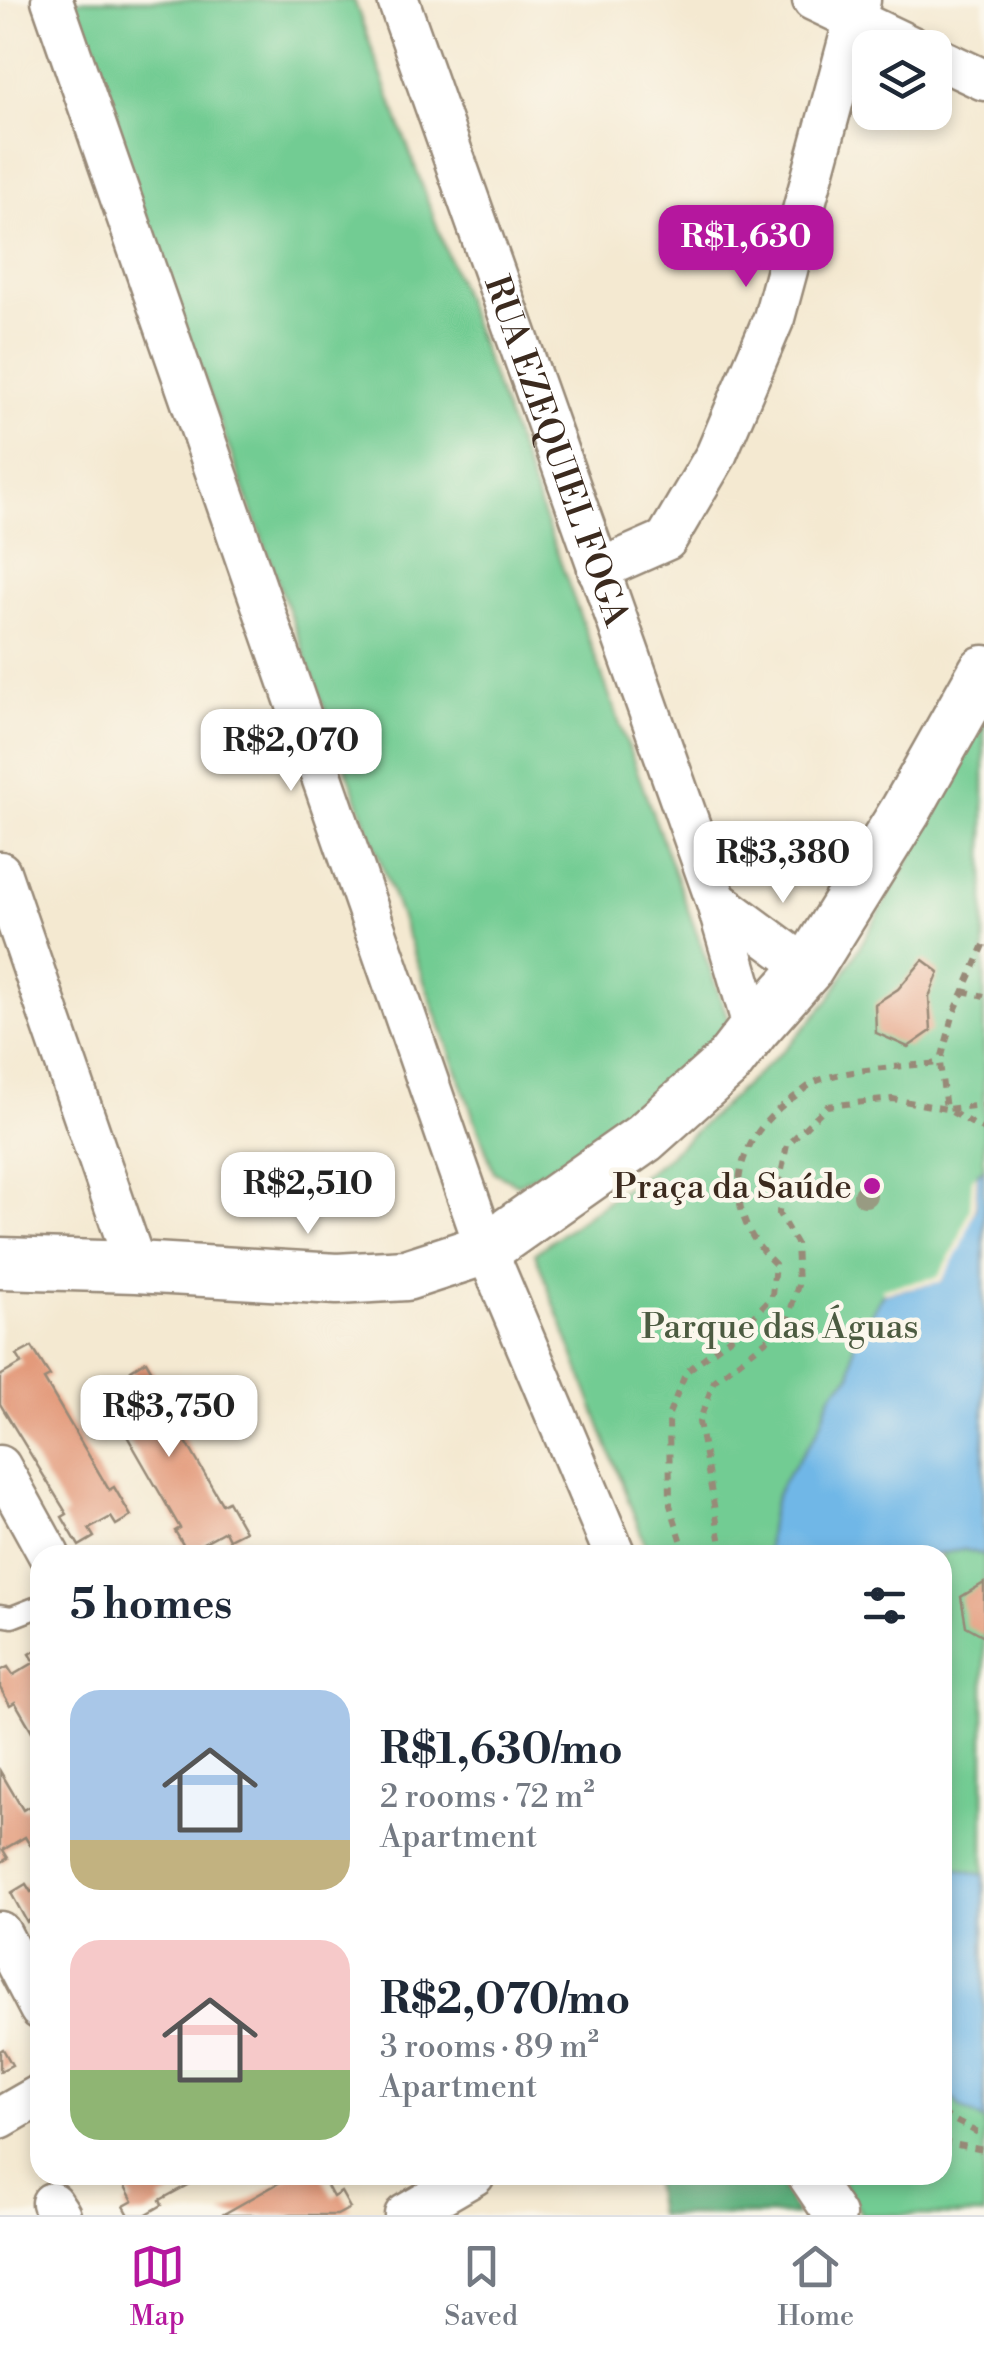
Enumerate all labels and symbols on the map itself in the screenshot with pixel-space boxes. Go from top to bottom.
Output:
pin: R$1,630 [654,205,838,290]
street label: RUA EZEQUIEL FOGA [474,270,638,633]
pin: R$2,070 [199,709,383,794]
pin: R$3,380 [691,821,875,906]
pin: R$2,510 [216,1152,400,1237]
place label: Praça da Saúde [613,1166,852,1209]
marker: Praça da Saúde [861,1175,883,1197]
park label: Parque das Águas [641,1304,919,1349]
pin: R$3,750 [77,1375,261,1460]

